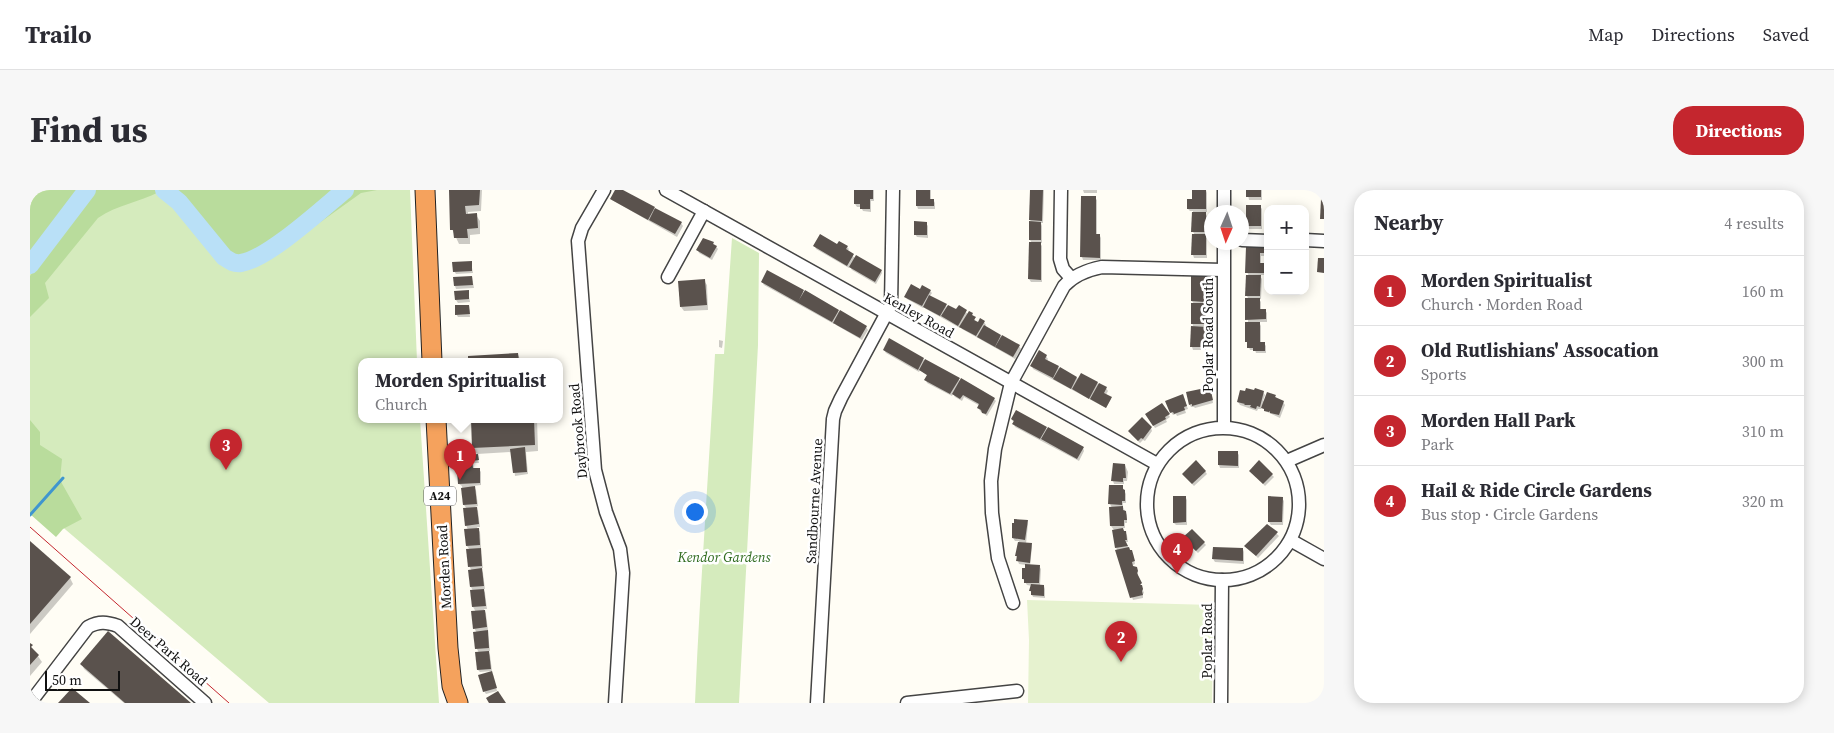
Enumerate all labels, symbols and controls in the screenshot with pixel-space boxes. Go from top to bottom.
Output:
text: Trailo [25,18,92,51]
text: Map [1588,22,1624,47]
text: Directions [1652,22,1735,47]
text: Saved [1763,22,1809,47]
text: Find us [30,106,148,154]
button: Directions [1673,106,1804,155]
north arrow [1204,205,1249,250]
map controls [1264,205,1309,295]
button: + [1264,205,1309,250]
text: Nearby [1374,208,1444,237]
text: 4 results [1724,212,1784,234]
button: − [1264,250,1309,295]
text: Morden Spiritualist [1421,267,1592,293]
street label: Poplar Road South [1198,278,1218,392]
text: 1 [1386,280,1394,302]
text: 160 m [1742,280,1784,302]
street label: Kenley Road [880,287,958,343]
text: Church · Morden Road [1421,293,1583,315]
text: Old Rutlishians' Assocation [1421,337,1659,363]
text: 2 [1386,350,1394,372]
text: 300 m [1742,350,1784,372]
popup [358,358,563,423]
text: Sports [1421,363,1466,385]
text: Morden Spiritualist [375,367,546,393]
street label: Daybrook Road [564,382,592,479]
text: Church [375,393,428,415]
text: Morden Hall Park [1421,407,1575,433]
text: 3 [1386,420,1394,442]
text: 310 m [1742,420,1784,442]
pin: 3 [210,429,242,470]
text: Park [1421,433,1454,455]
street label: Sandbourne Avenue [801,438,827,564]
pin: 1 [444,439,476,480]
text: Hail & Ride Circle Gardens [1421,477,1652,503]
road number: A24 [424,486,456,506]
text: 4 [1386,490,1394,512]
text: 320 m [1742,490,1784,512]
your location [682,499,708,525]
text: Bus stop · Circle Gardens [1421,503,1598,525]
street label: Morden Road [432,524,456,610]
pin: 4 [1161,533,1193,574]
park label: Kendor Gardens [677,547,771,567]
street label: Poplar Road [1197,603,1217,679]
street label: Deer Park Road [126,612,212,690]
pin: 2 [1105,621,1137,662]
scale bar [45,668,120,691]
text: 50 m [52,670,82,690]

